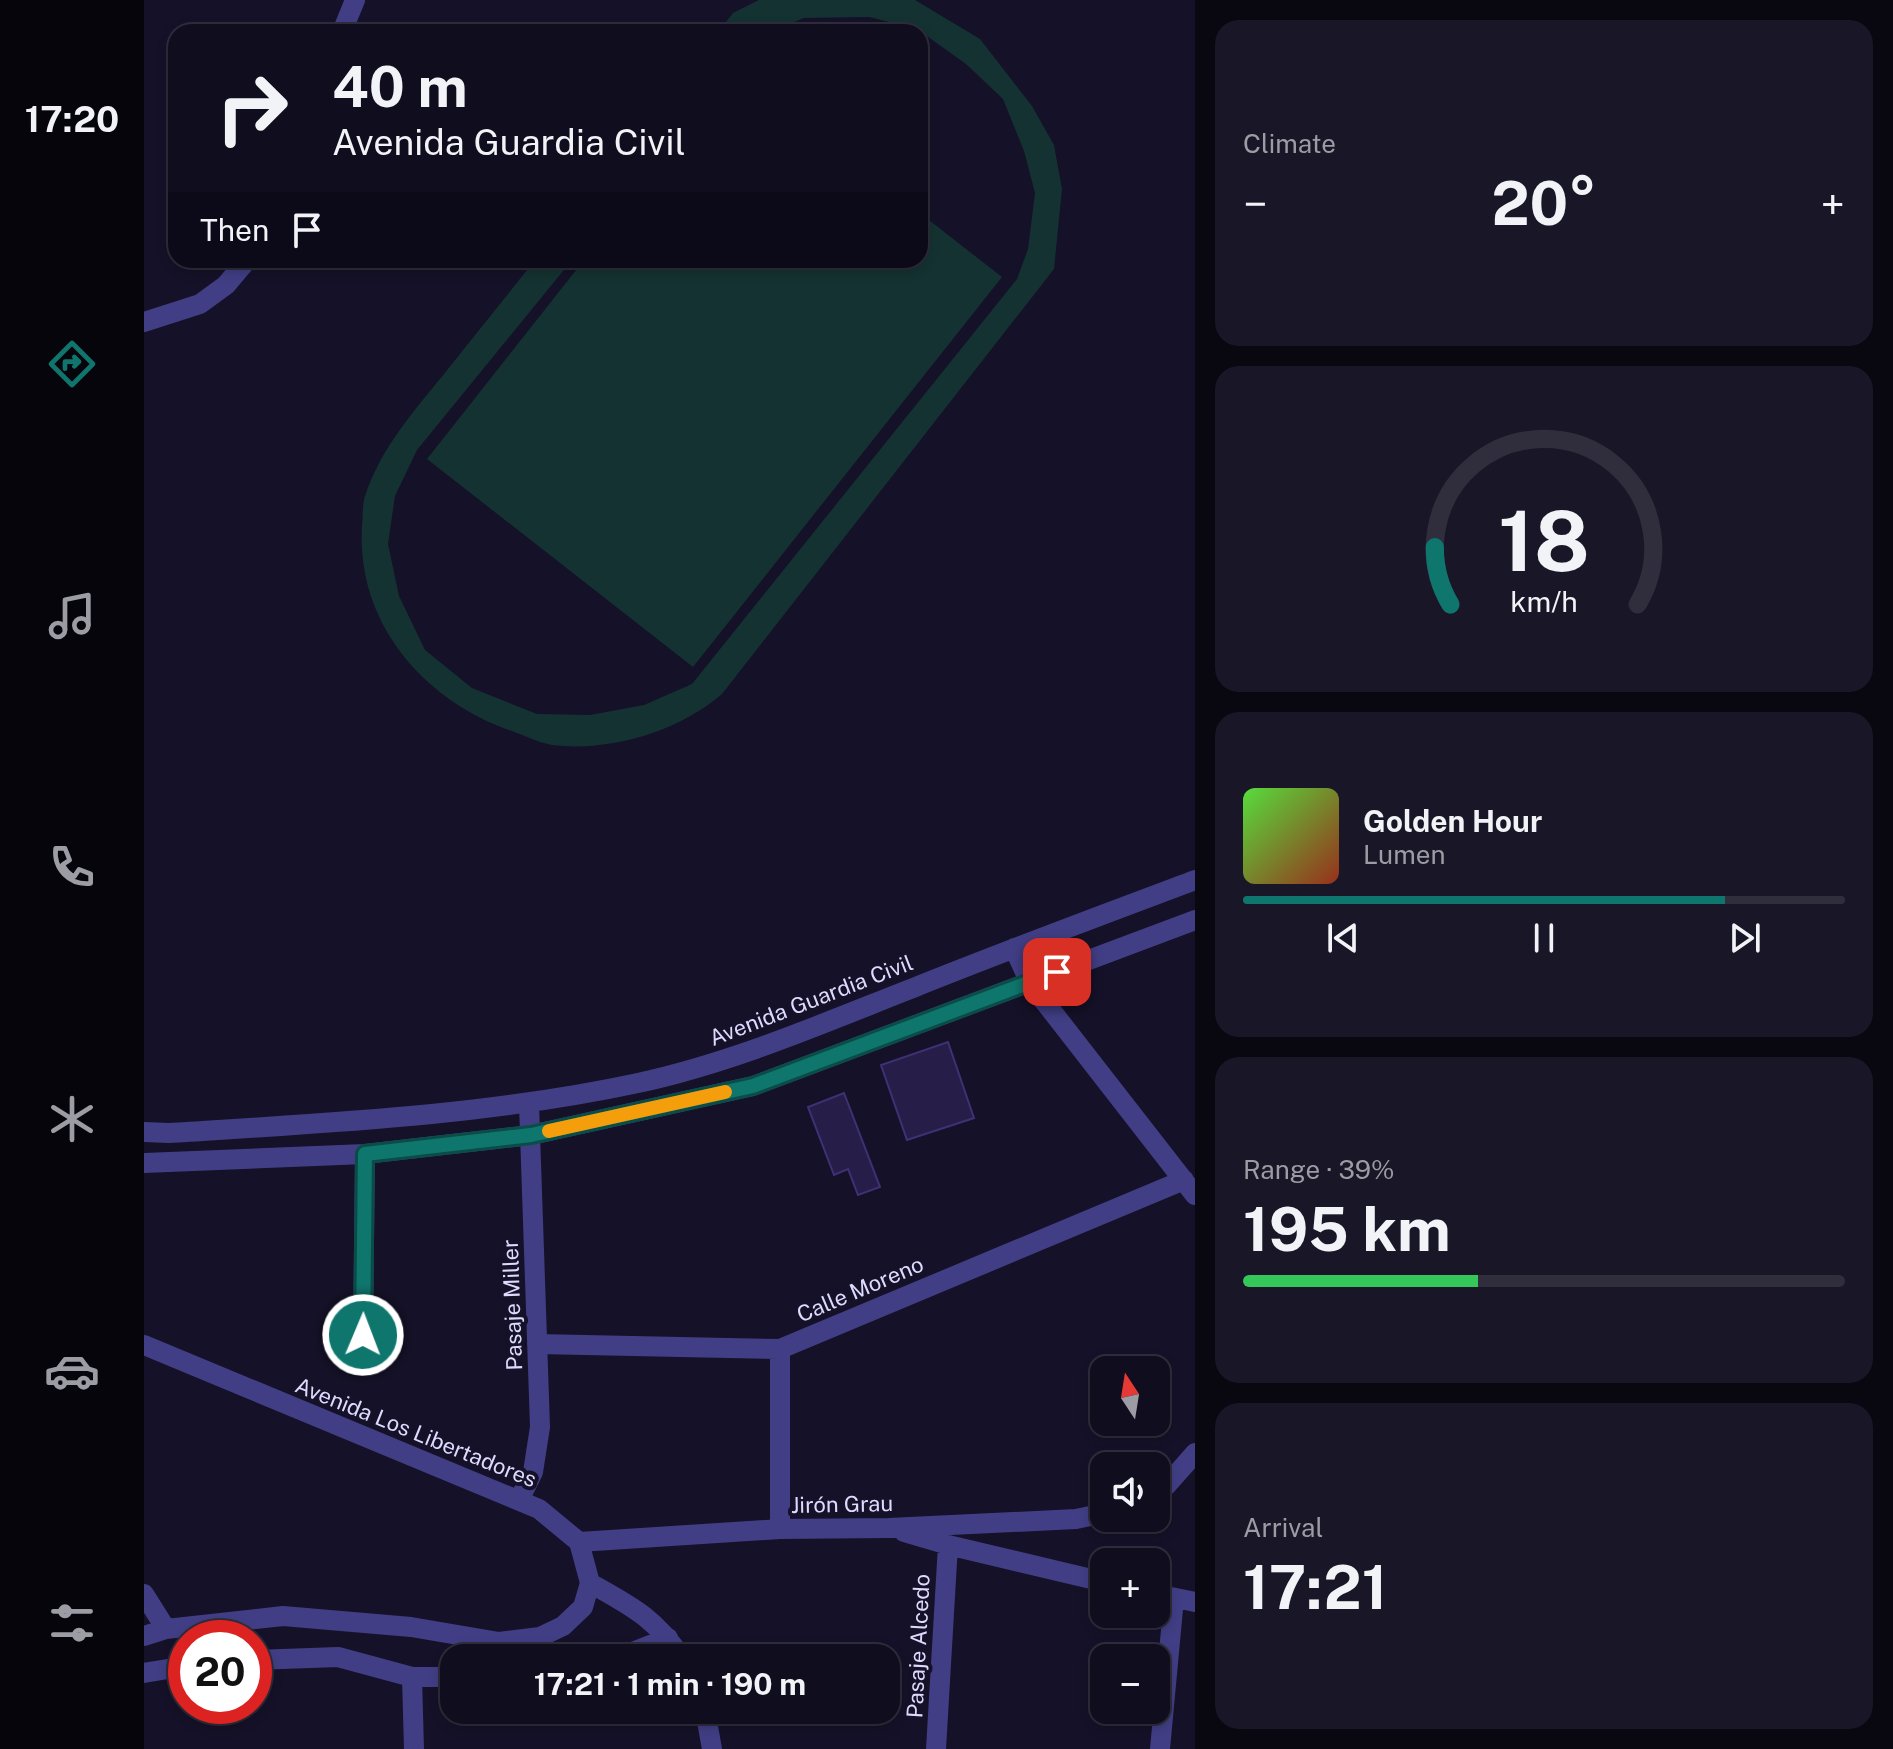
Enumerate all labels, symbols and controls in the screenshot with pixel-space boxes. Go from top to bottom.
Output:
text: 40 m [332,54,468,120]
icon: right [200,56,304,160]
text: 17:20 [25,98,119,140]
text: Avenida Guardia Civil [332,121,686,163]
text: Climate [1243,128,1336,159]
text: 20° [1491,168,1597,239]
text: − [1243,178,1267,230]
text: + [1821,178,1845,230]
icon: arrive [285,208,329,252]
text: Then [200,212,269,248]
icon: directions [44,336,100,392]
text: 18 [1498,491,1590,589]
text: km/h [1510,585,1578,618]
icon: music [44,588,100,644]
text: Golden Hour [1363,803,1542,839]
icon: phone [44,839,100,895]
text: Lumen [1363,839,1446,870]
icon: previous [1321,916,1365,960]
icon: pause [1522,916,1566,960]
icon: next [1723,916,1767,960]
pin [1023,938,1091,1006]
street label: Avenida Guardia Civil [705,949,917,1051]
icon: arrive [1035,950,1079,994]
icon: climate [44,1091,100,1147]
text: Range · 39% [1243,1154,1394,1185]
text: 195 km [1243,1194,1451,1265]
street label: Pasaje Miller [497,1239,527,1371]
street label: Calle Moreno [793,1251,927,1327]
position arrow [321,1293,405,1377]
icon: car [44,1343,100,1399]
north arrow [1090,1356,1170,1436]
map controls [1090,1356,1170,1724]
street label: Avenida Los Libertadores [292,1372,540,1492]
button: sound [1090,1452,1170,1532]
street label: Jirón Grau [791,1490,893,1518]
text: Arrival [1243,1512,1323,1543]
button: + [1090,1548,1170,1628]
text: 17:21 [1243,1552,1387,1623]
street label: Pasaje Alcedo [901,1573,935,1719]
icon: filters [44,1595,100,1651]
speed limit sign: 20 [168,1620,272,1724]
button: − [1090,1644,1170,1724]
text: 17:21 · 1 min · 190 m [534,1666,806,1702]

